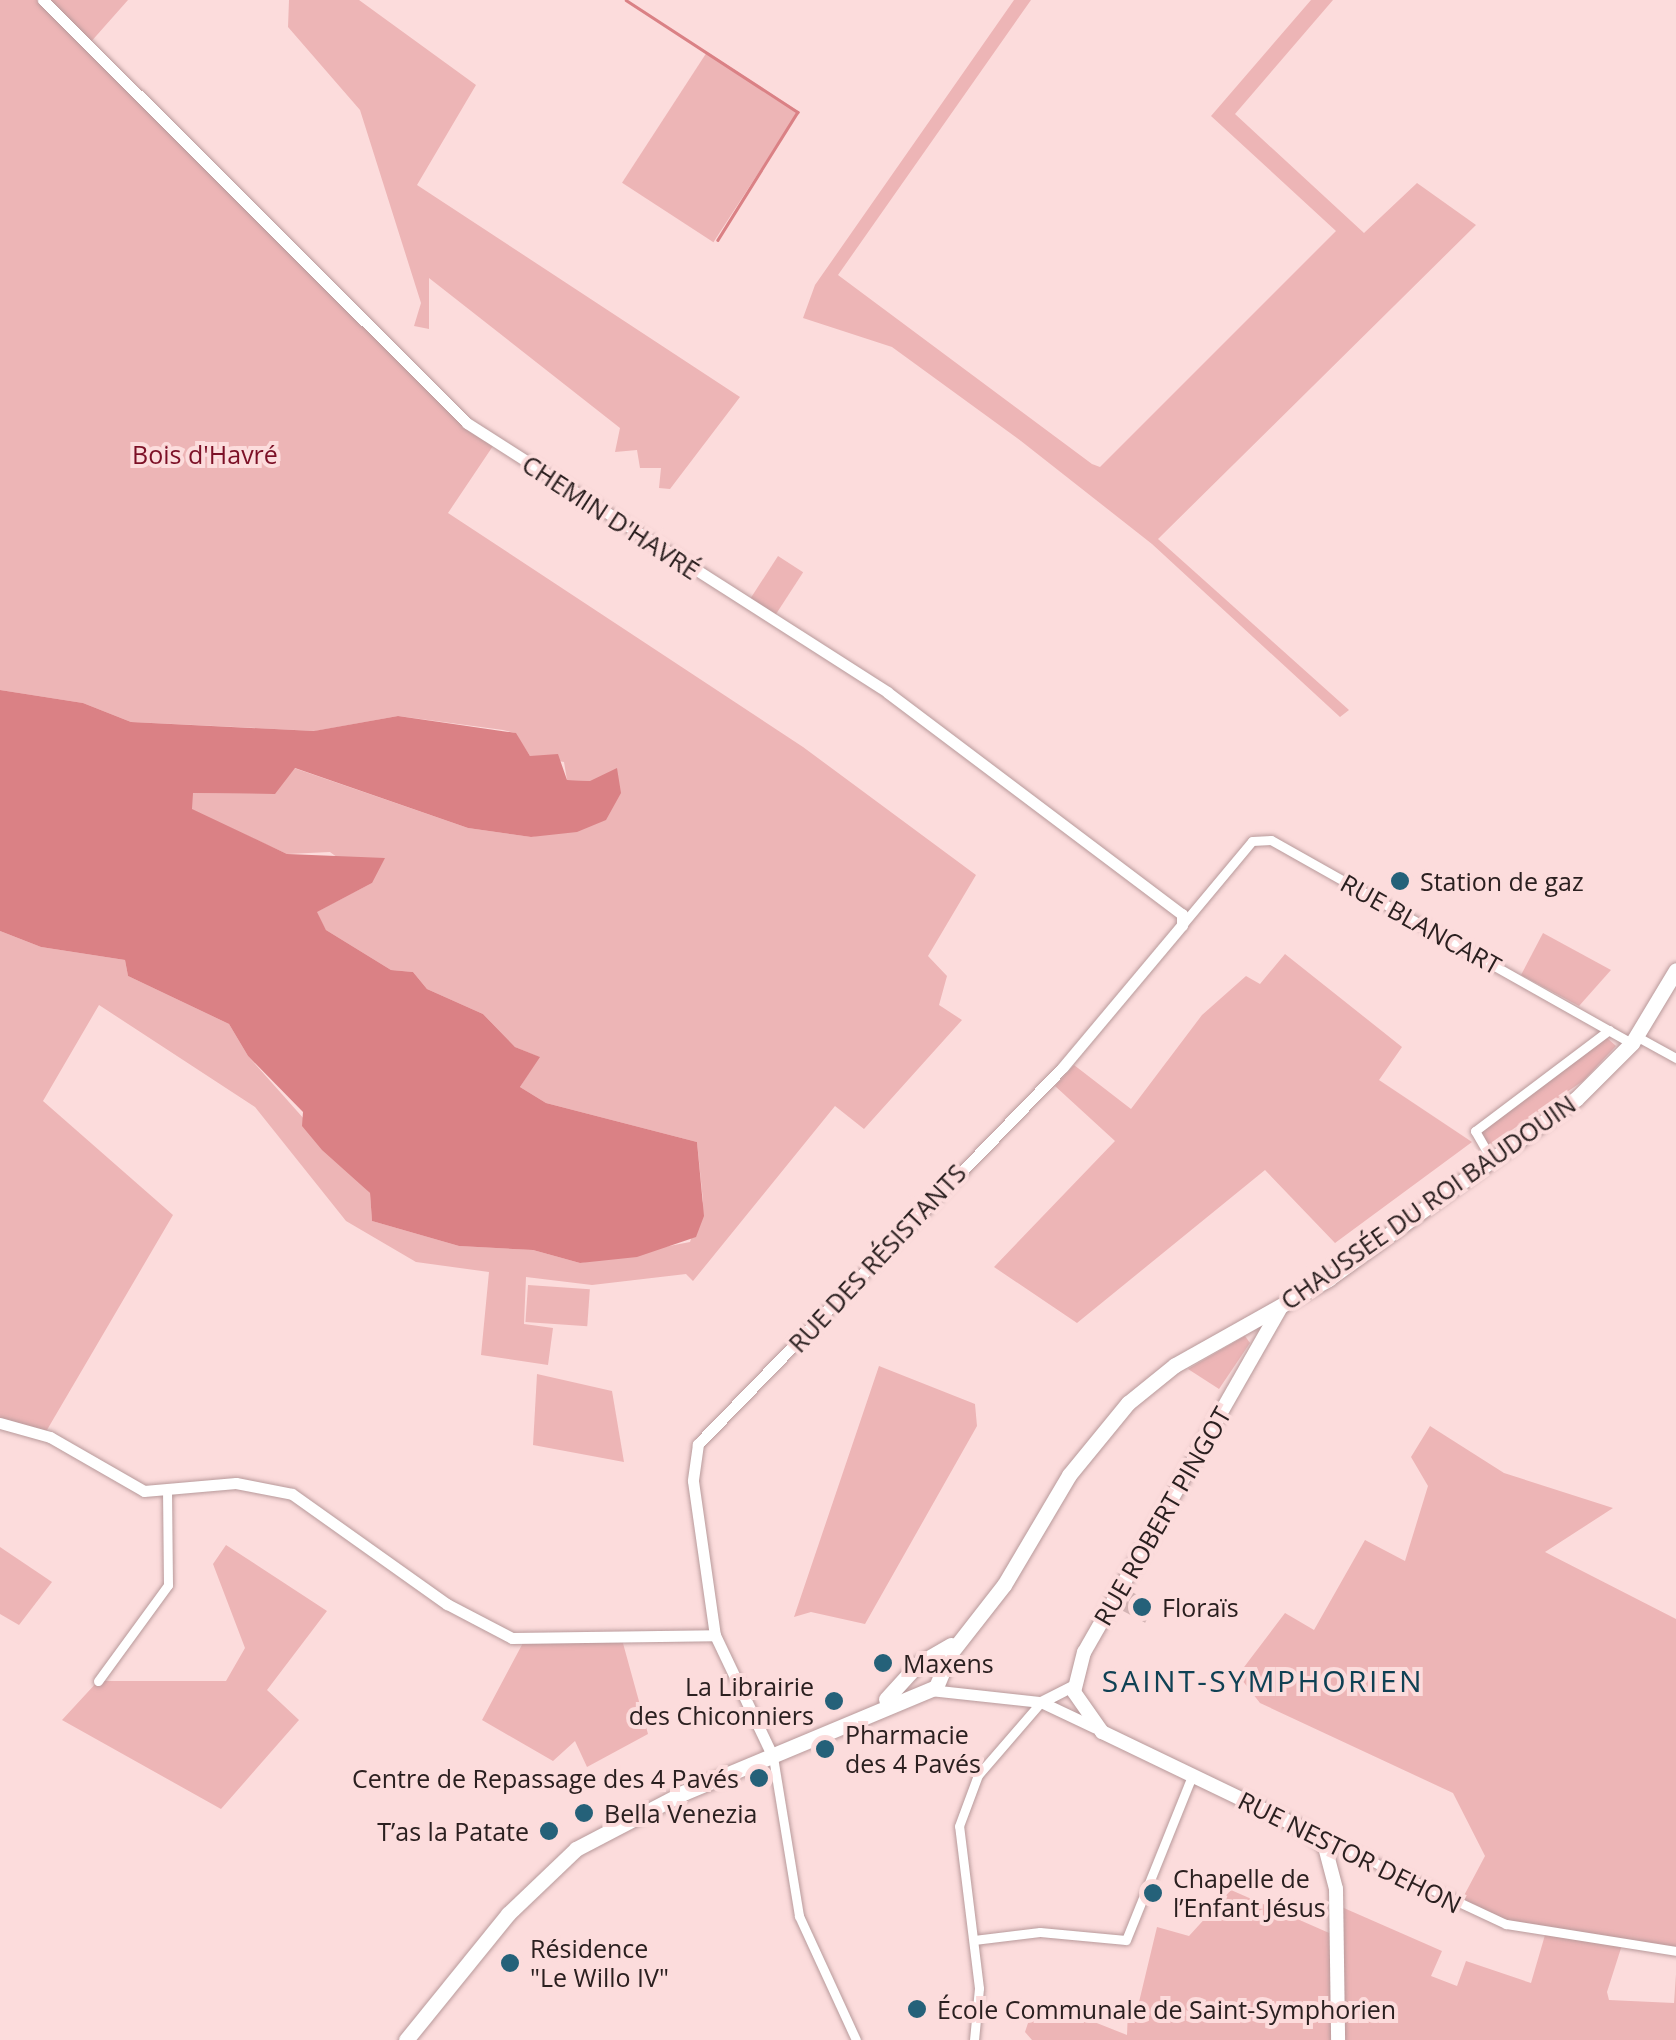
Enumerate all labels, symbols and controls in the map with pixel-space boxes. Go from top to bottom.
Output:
park label: Bois d'Havré [132,439,278,469]
street label: CHEMIN D'HAVRÉ [517,449,705,585]
place label: Station de gaz [1420,866,1584,896]
street label: RUE BLANCART [1336,868,1506,980]
marker: Station de gaz [1389,870,1411,892]
street label: CHAUSSÉE DU ROI BAUDOUIN [1275,1089,1581,1315]
street label: RUE DES RÉSISTANTS [782,1158,972,1358]
street label: RUE ROBERT PINGOT [1087,1402,1237,1630]
place label: Floraïs [1162,1592,1239,1622]
marker: Floraïs [1131,1596,1153,1618]
place label: Maxens [903,1648,994,1678]
marker: Maxens [872,1652,894,1674]
district label: SAINT-SYMPHORIEN [1102,1663,1424,1699]
place label: La Librairie des Chiconniers [629,1672,814,1731]
marker: La Librairie des Chiconniers [823,1690,845,1712]
place label: Pharmacie des 4 Pavés [845,1720,981,1779]
marker: Pharmacie des 4 Pavés [814,1738,836,1760]
place label: Centre de Repassage des 4 Pavés [352,1763,739,1793]
marker: Centre de Repassage des 4 Pavés [748,1767,770,1789]
street label: RUE NESTOR DEHON [1234,1785,1466,1919]
place label: Bella Venezia [604,1798,757,1828]
marker: Bella Venezia [573,1802,595,1824]
place label: T’as la Patate [377,1816,529,1846]
marker: T’as la Patate [538,1820,560,1842]
place label: Chapelle de l’Enfant Jésus [1173,1864,1326,1923]
marker: Chapelle de l’Enfant Jésus [1142,1882,1164,1904]
place label: Résidence "Le Willo IV" [530,1934,669,1993]
marker: Résidence "Le Willo IV" [499,1952,521,1974]
place label: École Communale de Saint-Symphorien [937,1994,1396,2024]
marker: École Communale de Saint-Symphorien [906,1998,928,2020]

